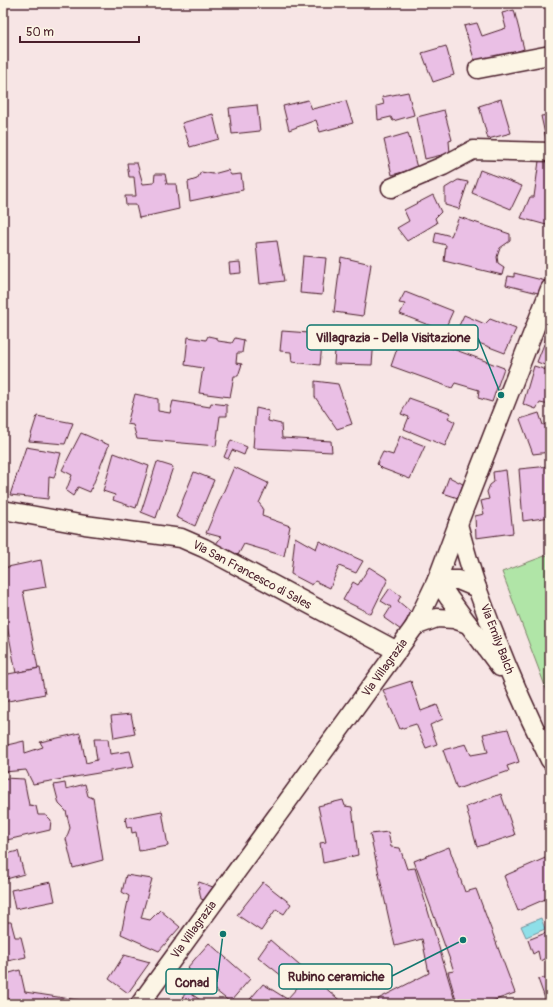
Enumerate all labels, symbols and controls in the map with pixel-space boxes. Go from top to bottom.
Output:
scale bar [20,18,139,44]
text: 50 m [26,25,54,40]
callout: Villagrazia - Della Visitazione [307,325,478,350]
text: Villagrazia - Della Visitazione [316,330,471,346]
street label: Via San Francesco di Sales [190,537,315,613]
street label: Via Emily Balch [477,602,517,677]
street label: Via Villagrazia [359,636,411,700]
street label: Via Villagrazia [168,898,220,962]
callout: Rubino ceramiche [279,964,392,989]
callout: Conad [166,969,217,994]
text: Rubino ceramiche [288,969,385,985]
text: Conad [175,975,209,991]

